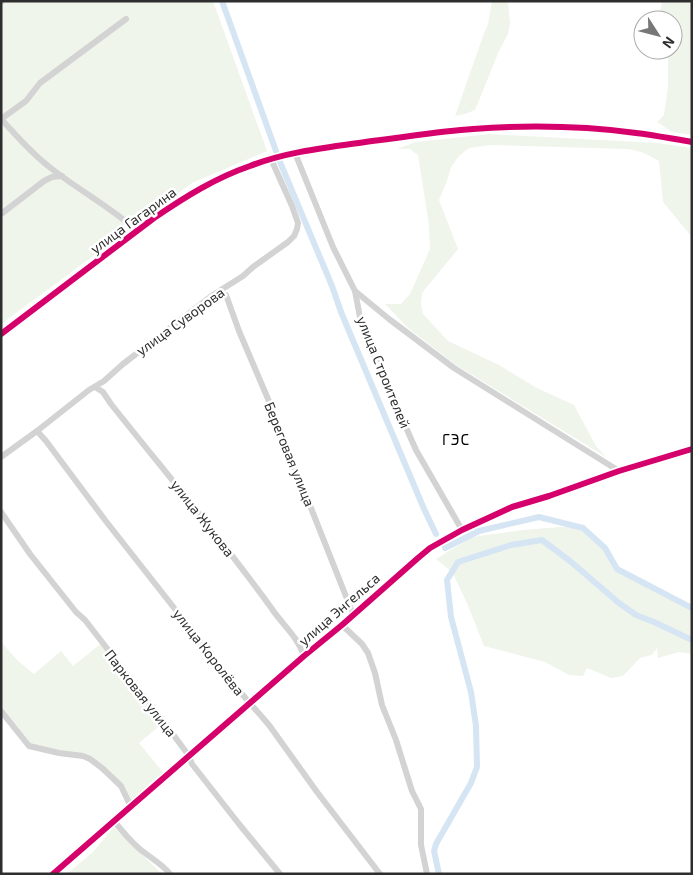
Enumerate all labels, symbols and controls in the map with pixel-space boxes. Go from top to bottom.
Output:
north arrow [633,10,683,60]
text: N [659,34,679,52]
street label: улица Гагарина [87,183,179,257]
street label: улица Суворова [133,283,227,359]
street label: улица Строителей [354,313,414,431]
street label: Береговая улица [261,399,319,509]
district label: ГЭС [442,430,470,448]
street label: улица Жукова [168,476,238,560]
street label: улица Энгельса [295,569,383,649]
street label: улица Королёва [170,605,248,699]
street label: Парковая улица [102,646,180,740]

